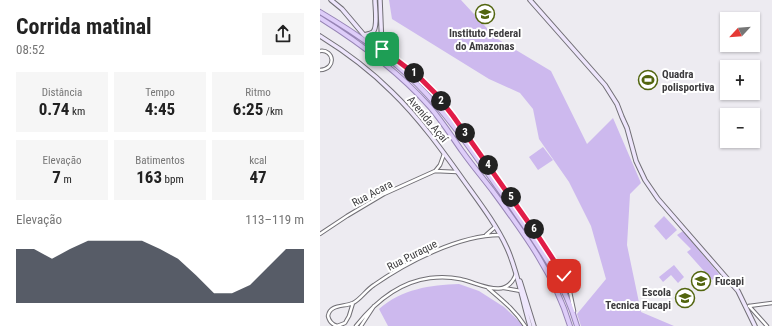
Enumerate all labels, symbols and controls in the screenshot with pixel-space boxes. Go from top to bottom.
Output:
school or university icon: Instituto Federal do Amazonas [474,3,496,25]
north arrow [720,12,760,52]
map controls [720,12,760,148]
button: share [262,13,304,55]
text: Corrida matinal [16,14,152,39]
place label: Instituto Federal do Amazonas [449,27,521,53]
pin [365,32,399,66]
icon: arrive [371,38,393,60]
text: 08:52 [16,42,45,57]
button: + [720,60,760,100]
pin: 1 [404,63,424,83]
text: 1 [411,66,417,79]
place label: Quadra polisportiva [662,68,714,94]
sports icon: Quadra polisportiva [637,69,659,91]
text: Distância [42,86,82,99]
text: Tempo [145,86,175,99]
text: Ritmo [245,86,271,99]
pin: 2 [431,91,451,111]
street label: Avenida Açaí [405,94,451,145]
text: 2 [438,94,444,107]
text: 0.74 [39,99,69,119]
text: 4:45 [145,99,175,119]
text: 6:25 [233,99,263,119]
text: km [69,105,85,118]
text: /km [263,105,283,118]
button: − [720,108,760,148]
pin: 3 [455,123,475,143]
text: 3 [462,126,468,139]
text: Elevação [43,154,81,167]
text: Batimentos [135,154,185,167]
text: kcal [249,154,267,167]
pin: 4 [478,155,498,175]
text: 4 [485,158,491,171]
text: 7 [52,167,61,187]
text: 163 [136,167,162,187]
text: 47 [249,167,267,187]
text: m [61,173,72,186]
text: bpm [162,173,184,186]
street label: Rua Acara [350,177,395,210]
pin: 5 [501,187,521,207]
text: 5 [508,190,514,203]
text: Elevação [16,212,62,227]
text: 113–119 m [245,212,304,227]
pin: 6 [524,219,544,239]
text: 6 [531,222,537,235]
street label: Rua Puraque [385,237,440,274]
pin [547,259,581,293]
icon: check [553,265,575,287]
school or university icon: Fucapi [690,270,712,292]
place label: Fucapi [715,275,744,288]
place label: Escola Tecnica Fucapi [605,286,671,312]
school or university icon: Escola Tecnica Fucapi [674,287,696,309]

